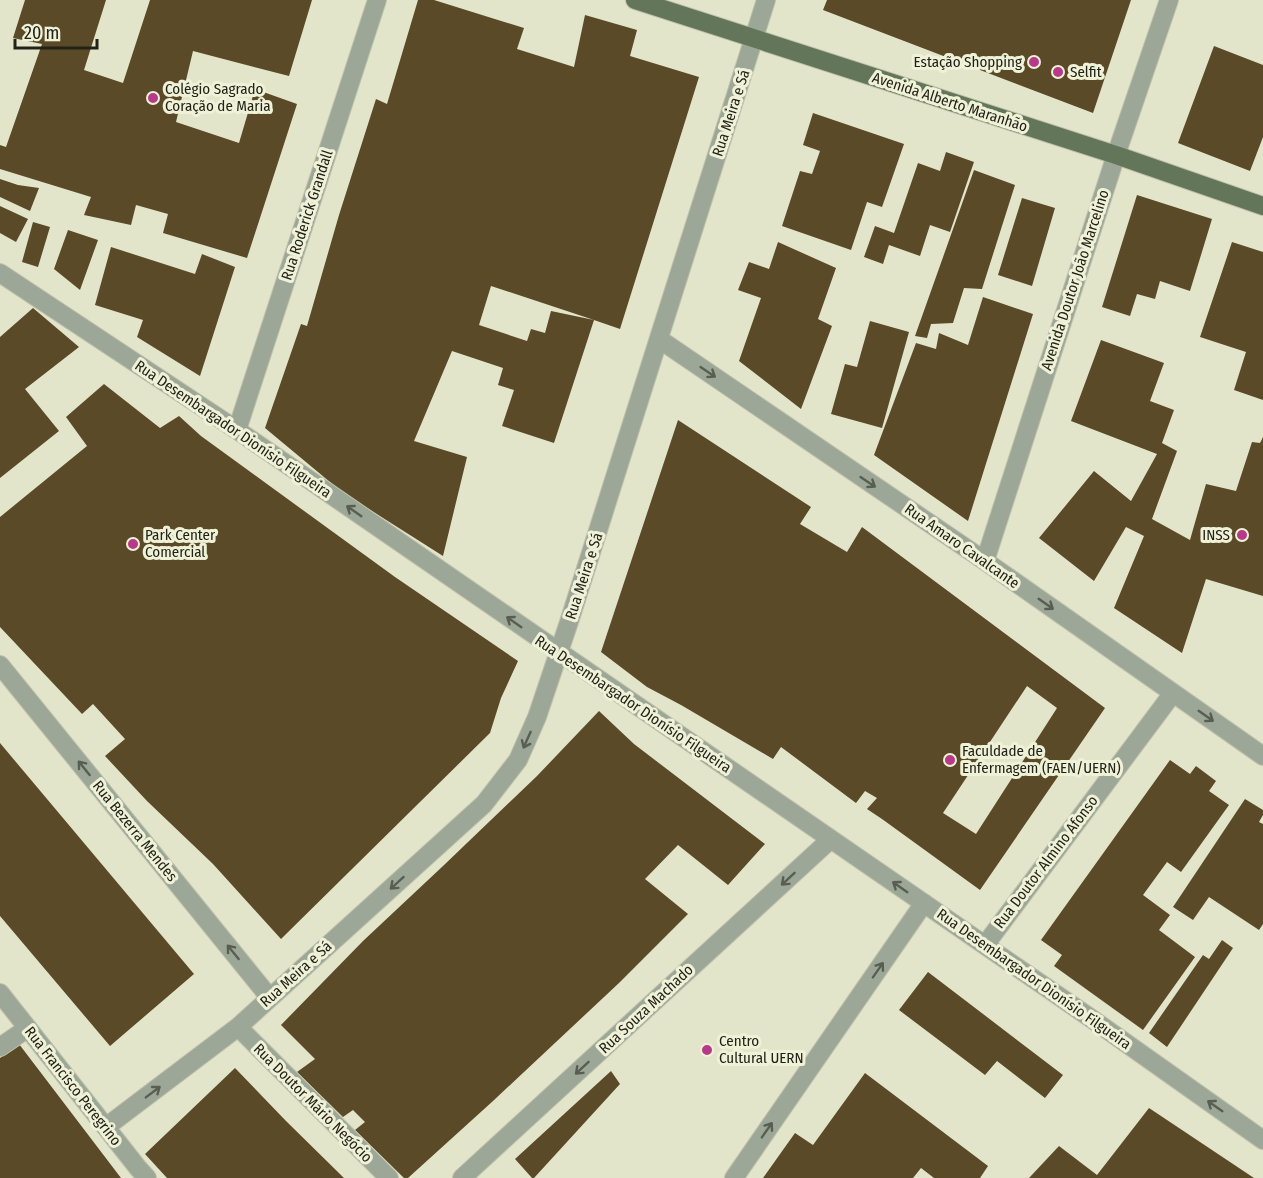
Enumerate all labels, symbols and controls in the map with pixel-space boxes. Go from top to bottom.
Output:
scale bar [15,12,98,50]
text: 20 m [24,22,59,44]
place label: Estação Shopping [914,53,1022,71]
marker: Estação Shopping [1027,55,1041,69]
place label: Selfit [1070,63,1102,81]
marker: Selfit [1051,65,1065,79]
street label: Rua Meira e Sá [709,67,753,159]
street label: Avenida Alberto Maranhão [870,68,1030,136]
place label: Colégio Sagrado Coração de Maria [165,80,271,115]
marker: Colégio Sagrado Coração de Maria [146,91,160,105]
street label: Rua Roderick Grandall [277,148,337,282]
street label: Avenida Doutor João Marcelino [1037,187,1113,373]
street label: Rua Desembargador Dionísio Filgueira [131,356,335,502]
one-way arrow [699,366,715,378]
one-way arrow [860,476,876,488]
street label: Rua Amaro Cavalcante [901,500,1023,592]
one-way arrow [346,505,362,517]
place label: Park Center Comercial [145,526,216,561]
place label: INSS [1202,526,1230,544]
marker: INSS [1235,528,1249,542]
street label: Rua Meira e Sá [562,530,606,622]
marker: Park Center Comercial [126,537,140,551]
one-way arrow [1038,598,1054,610]
one-way arrow [506,616,523,628]
street label: Rua Desembargador Dionísio Filgueira [531,631,735,777]
one-way arrow [1197,710,1214,722]
one-way arrow [521,730,532,749]
place label: Faculdade de Enfermagem (FAEN/UERN) [962,742,1121,777]
marker: Faculdade de Enfermagem (FAEN/UERN) [943,753,957,767]
one-way arrow [77,761,91,776]
street label: Rua Bezerra Mendes [89,777,181,885]
street label: Rua Doutor Almino Afonso [990,792,1102,932]
one-way arrow [780,872,795,886]
one-way arrow [390,876,405,890]
one-way arrow [892,881,909,893]
street label: Rua Desembargador Dionísio Filgueira [933,905,1135,1053]
street label: Rua Meira e Sá [256,937,336,1011]
one-way arrow [227,944,240,960]
street label: Rua Souza Machado [595,961,697,1057]
one-way arrow [872,962,884,978]
street label: Rua Francisco Peregrino [21,1023,125,1149]
place label: Centro Cultural UERN [719,1032,804,1067]
street label: Rua Doutor Mário Negócio [250,1040,376,1166]
marker: Centro Cultural UERN [700,1043,714,1057]
one-way arrow [575,1061,590,1075]
one-way arrow [144,1086,160,1098]
one-way arrow [1208,1100,1224,1112]
one-way arrow [761,1122,773,1139]

